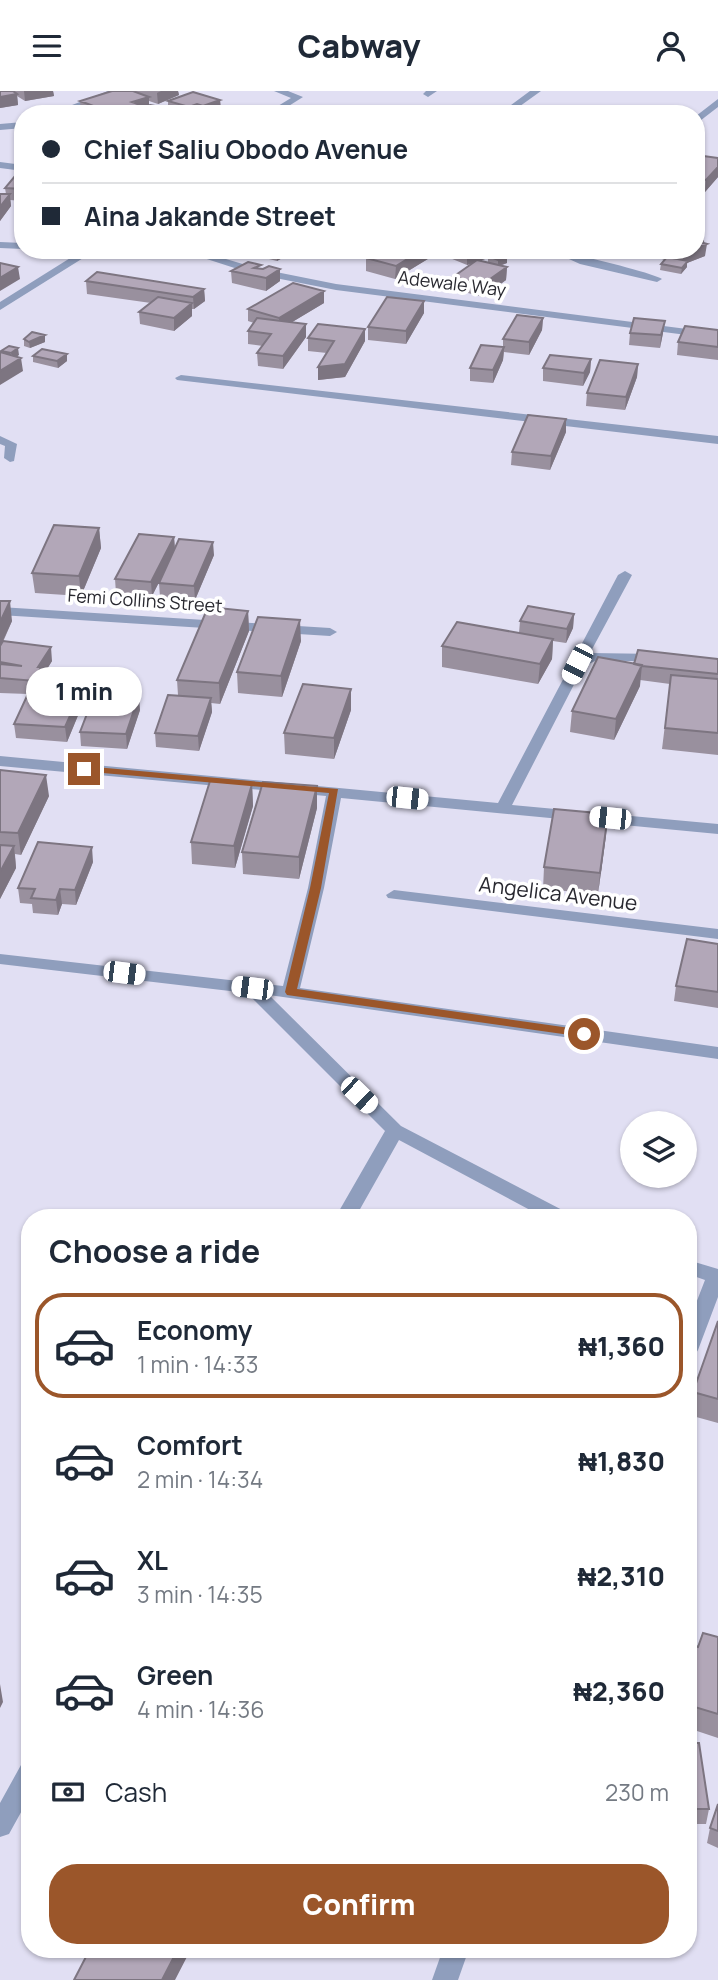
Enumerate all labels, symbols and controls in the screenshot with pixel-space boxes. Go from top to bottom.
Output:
text: Cabway [298,24,420,68]
icon: menu [28,27,66,65]
icon: person [652,27,690,65]
text: Chief Saliu Obodo Avenue [84,131,408,167]
text: Aina Jakande Street [84,198,336,234]
street label: Adewale Way [397,264,508,302]
street label: Femi Collins Street [67,583,223,617]
car [559,641,596,687]
callout: 1 min [26,667,142,717]
text: 1 min [55,675,113,707]
route end [68,753,100,785]
car [386,785,429,811]
car [589,805,632,831]
street label: Angelica Avenue [477,869,639,917]
car [102,960,147,986]
car [230,975,275,1001]
route start [568,1018,600,1050]
car [337,1073,382,1117]
map controls [620,1111,697,1188]
button: layers [620,1111,697,1188]
text: Choose a ride [49,1229,260,1273]
text: Economy [137,1312,252,1348]
icon: car [53,1314,116,1377]
text: ₦1,360 [578,1328,665,1364]
text: 1 min · 14:33 [137,1348,258,1380]
text: Comfort [137,1427,243,1463]
icon: car [53,1429,116,1492]
text: ₦1,830 [578,1443,665,1479]
text: 2 min · 14:34 [137,1463,263,1495]
text: XL [137,1542,168,1578]
icon: car [53,1544,116,1607]
text: ₦2,310 [578,1558,665,1594]
text: 3 min · 14:35 [137,1578,263,1610]
text: Green [137,1657,213,1693]
icon: car [53,1659,116,1722]
text: ₦2,360 [573,1673,665,1709]
text: 4 min · 14:36 [137,1693,265,1725]
icon: cash [49,1773,87,1811]
text: Cash [105,1774,167,1810]
text: 230 m [605,1776,669,1808]
button: Confirm [49,1864,669,1944]

